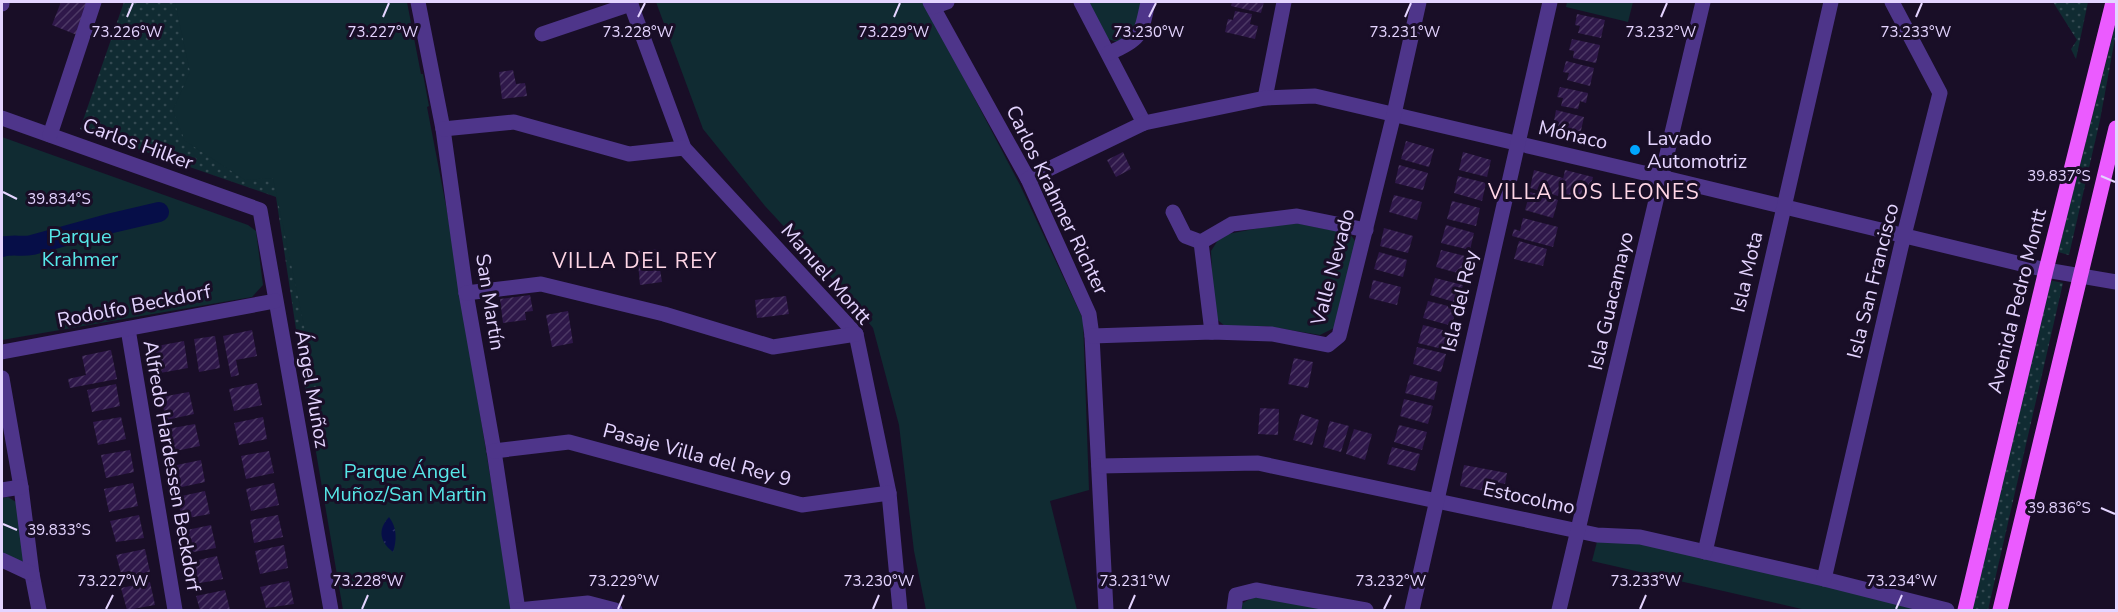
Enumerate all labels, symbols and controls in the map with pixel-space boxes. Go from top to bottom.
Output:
text: 73.226°W [92,22,163,42]
text: 73.227°W [348,22,419,42]
text: 73.228°W [603,22,674,42]
text: 73.229°W [859,22,930,42]
text: 73.230°W [1114,22,1185,42]
text: 73.231°W [1370,22,1441,42]
text: 73.232°W [1626,22,1697,42]
text: 73.233°W [1881,22,1952,42]
street label: Carlos Krahmer Richter [999,101,1115,299]
street label: Carlos Hilker [79,111,197,177]
street label: Mónaco [1536,114,1610,156]
place label: Lavado Automotriz [1647,125,1747,175]
marker: Lavado Automotriz [1628,143,1642,157]
text: 39.837°S [2027,166,2091,186]
district label: VILLA LOS LEONES [1487,178,1700,206]
text: 39.834°S [27,189,91,209]
street label: Isla San Francisco [1841,200,1905,362]
street label: Avenida Pedro Montt [1981,205,2053,396]
street label: Valle Nevado [1304,206,1362,329]
street label: Manuel Montt [775,218,878,331]
park label: Parque Krahmer [42,223,118,273]
street label: Isla Guacamayo [1582,229,1640,373]
street label: Isla Mota [1725,229,1769,315]
district label: VILLA DEL REY [551,247,718,275]
street label: Isla del Rey [1435,247,1485,355]
street label: San Martín [469,252,511,352]
street label: Rodolfo Beckdorf [55,278,213,334]
street label: Ángel Muñoz [288,328,336,450]
street label: Alfredo Hardessen Beckdorf [137,338,207,594]
street label: Pasaje Villa del Rey 9 [600,417,794,493]
park label: Parque Ángel Muñoz/San Martin [323,458,487,508]
street label: Estocolmo [1481,475,1577,521]
text: 39.836°S [2027,498,2091,518]
text: 39.833°S [27,520,91,540]
text: 73.227°W [78,571,149,591]
text: 73.228°W [333,571,404,591]
text: 73.229°W [589,571,660,591]
text: 73.230°W [844,571,915,591]
text: 73.231°W [1100,571,1171,591]
text: 73.232°W [1356,571,1427,591]
text: 73.233°W [1611,571,1682,591]
text: 73.234°W [1867,571,1938,591]

